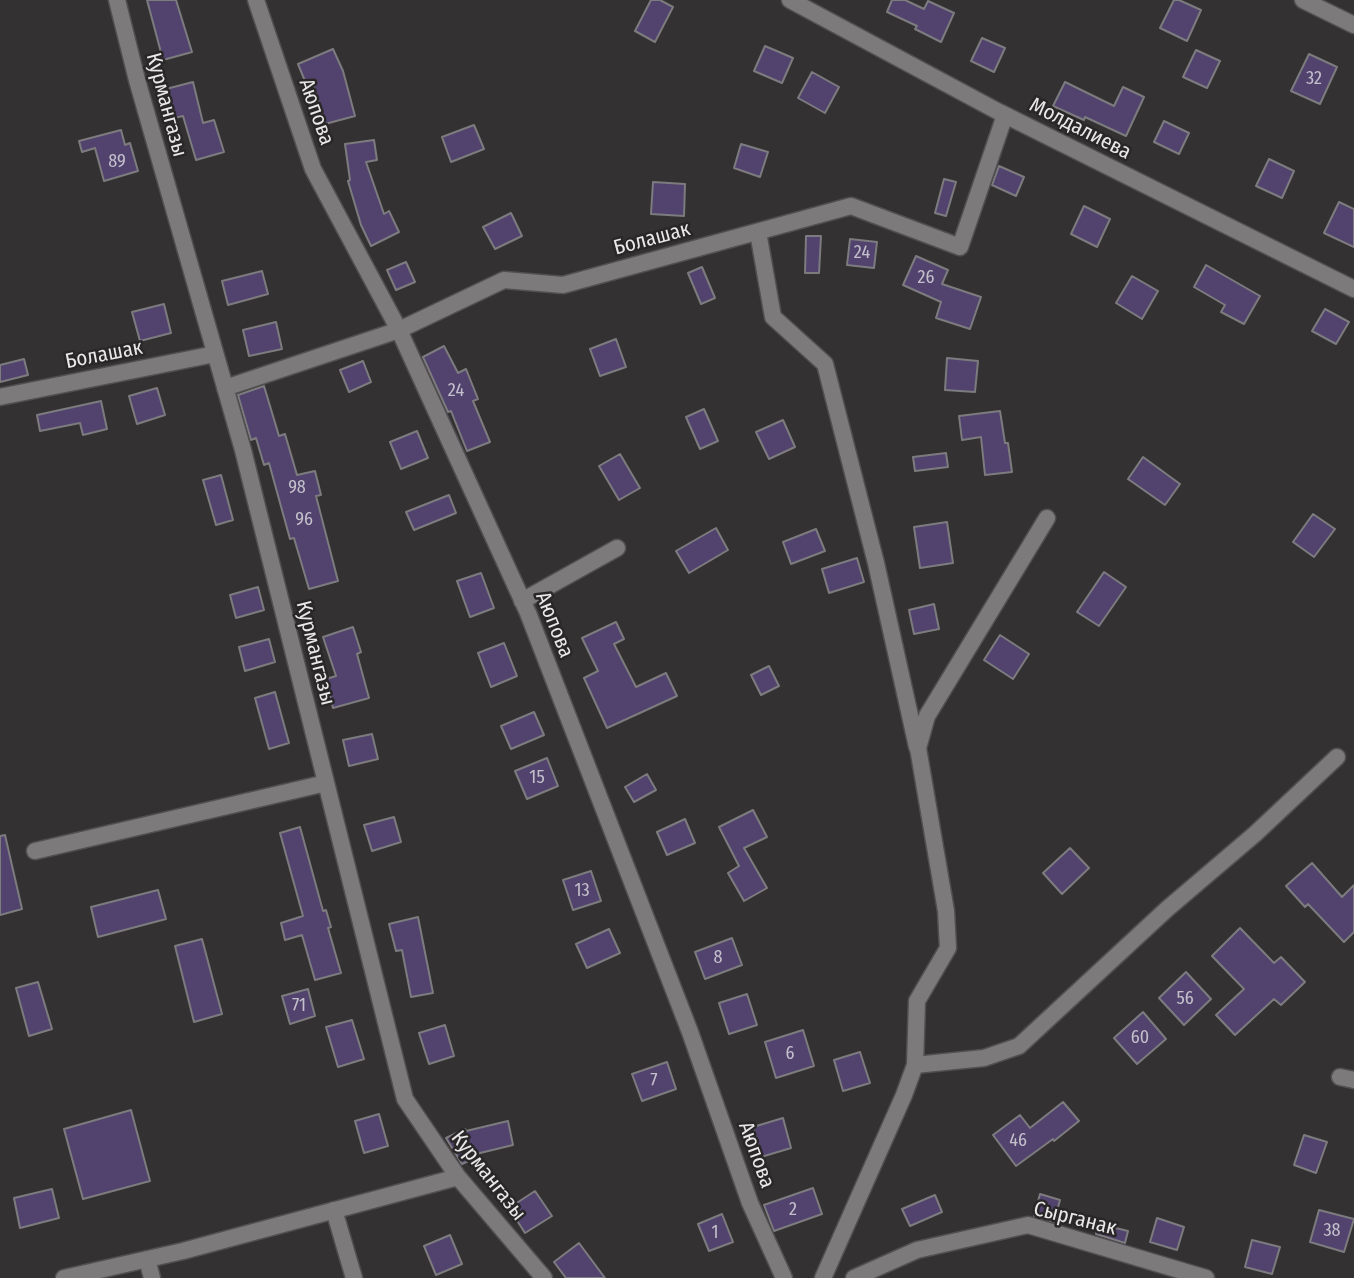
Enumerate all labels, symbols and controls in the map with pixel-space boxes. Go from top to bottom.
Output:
street label: Курмангазы [140,50,192,160]
house number: 32 [1306,68,1322,90]
street label: Аюпова [293,75,339,149]
street label: Молдалиева [1025,93,1135,165]
house number: 89 [108,151,126,173]
street label: Болашак [611,217,693,261]
house number: 24 [854,242,870,264]
house number: 26 [918,267,934,289]
street label: Болашак [63,335,145,375]
house number: 24 [448,380,464,402]
house number: 98 [288,477,306,499]
house number: 96 [295,509,313,531]
street label: Аюпова [529,588,579,662]
street label: Курмангазы [290,598,340,708]
house number: 15 [529,767,545,789]
house number: 13 [574,880,590,902]
house number: 8 [714,947,722,969]
house number: 56 [1176,988,1194,1010]
house number: 71 [292,995,306,1017]
house number: 60 [1131,1027,1149,1049]
house number: 6 [786,1043,794,1065]
house number: 7 [650,1070,658,1092]
street label: Аюпова [732,1118,780,1192]
street label: Курмангазы [445,1126,531,1226]
house number: 46 [1009,1130,1027,1152]
street label: Сырганак [1031,1197,1119,1241]
house number: 2 [789,1199,797,1221]
house number: 38 [1323,1220,1341,1242]
house number: 1 [711,1222,719,1244]

